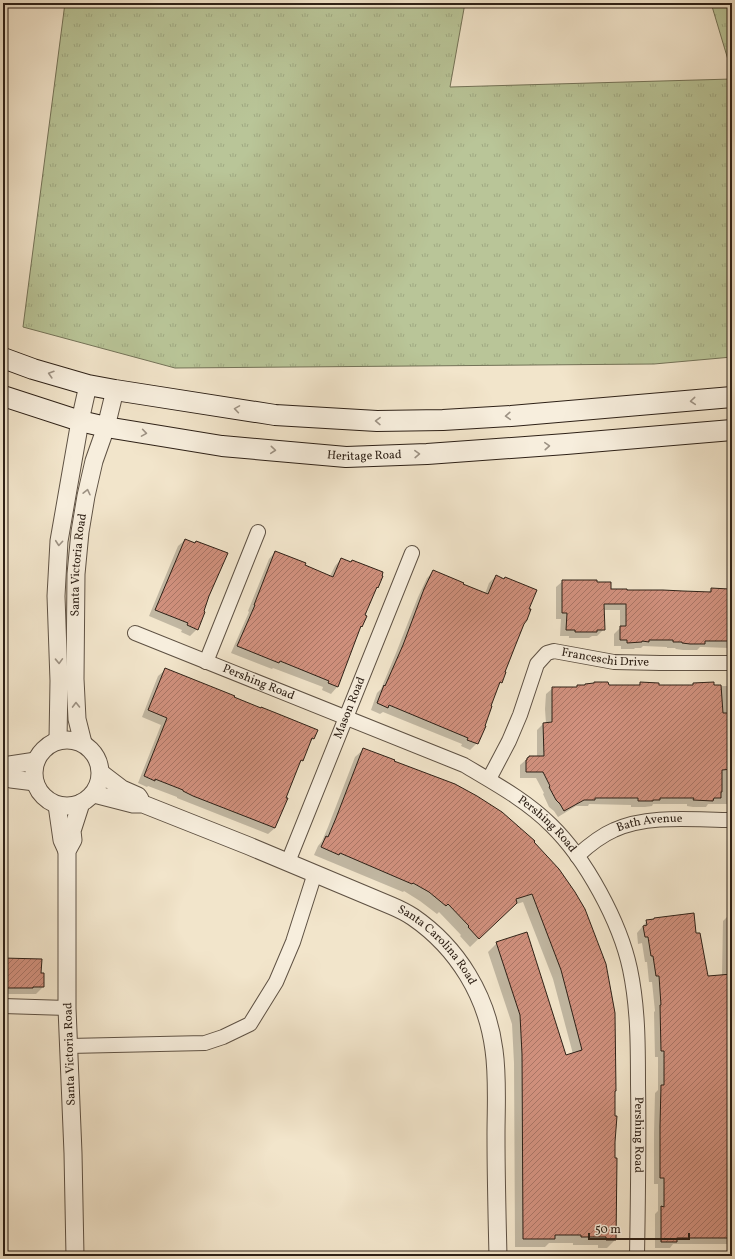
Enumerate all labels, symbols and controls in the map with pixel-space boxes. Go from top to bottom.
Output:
one-way arrow [47,370,54,379]
one-way arrow [690,396,696,405]
one-way arrow [233,405,240,414]
one-way arrow [505,412,511,421]
one-way arrow [375,417,381,425]
one-way arrow [141,429,148,437]
one-way arrow [544,441,550,450]
one-way arrow [270,446,276,455]
street label: Heritage Road [326,447,402,465]
one-way arrow [414,450,420,458]
one-way arrow [82,489,90,495]
street label: Santa Victoria Road [68,512,91,617]
one-way arrow [55,540,64,546]
street label: Franceschi Drive [560,645,650,671]
one-way arrow [54,658,63,664]
street label: Pershing Road [220,661,297,704]
street label: Mason Road [330,674,370,741]
one-way arrow [72,702,80,708]
street label: Pershing Road [514,792,580,856]
street label: Bath Avenue [614,811,683,836]
street label: Santa Carolina Road [395,902,480,988]
street label: Santa Victoria Road [60,1002,80,1106]
street label: Pershing Road [630,1097,646,1173]
scale bar [589,1215,689,1241]
text: 50 m [595,1222,621,1238]

